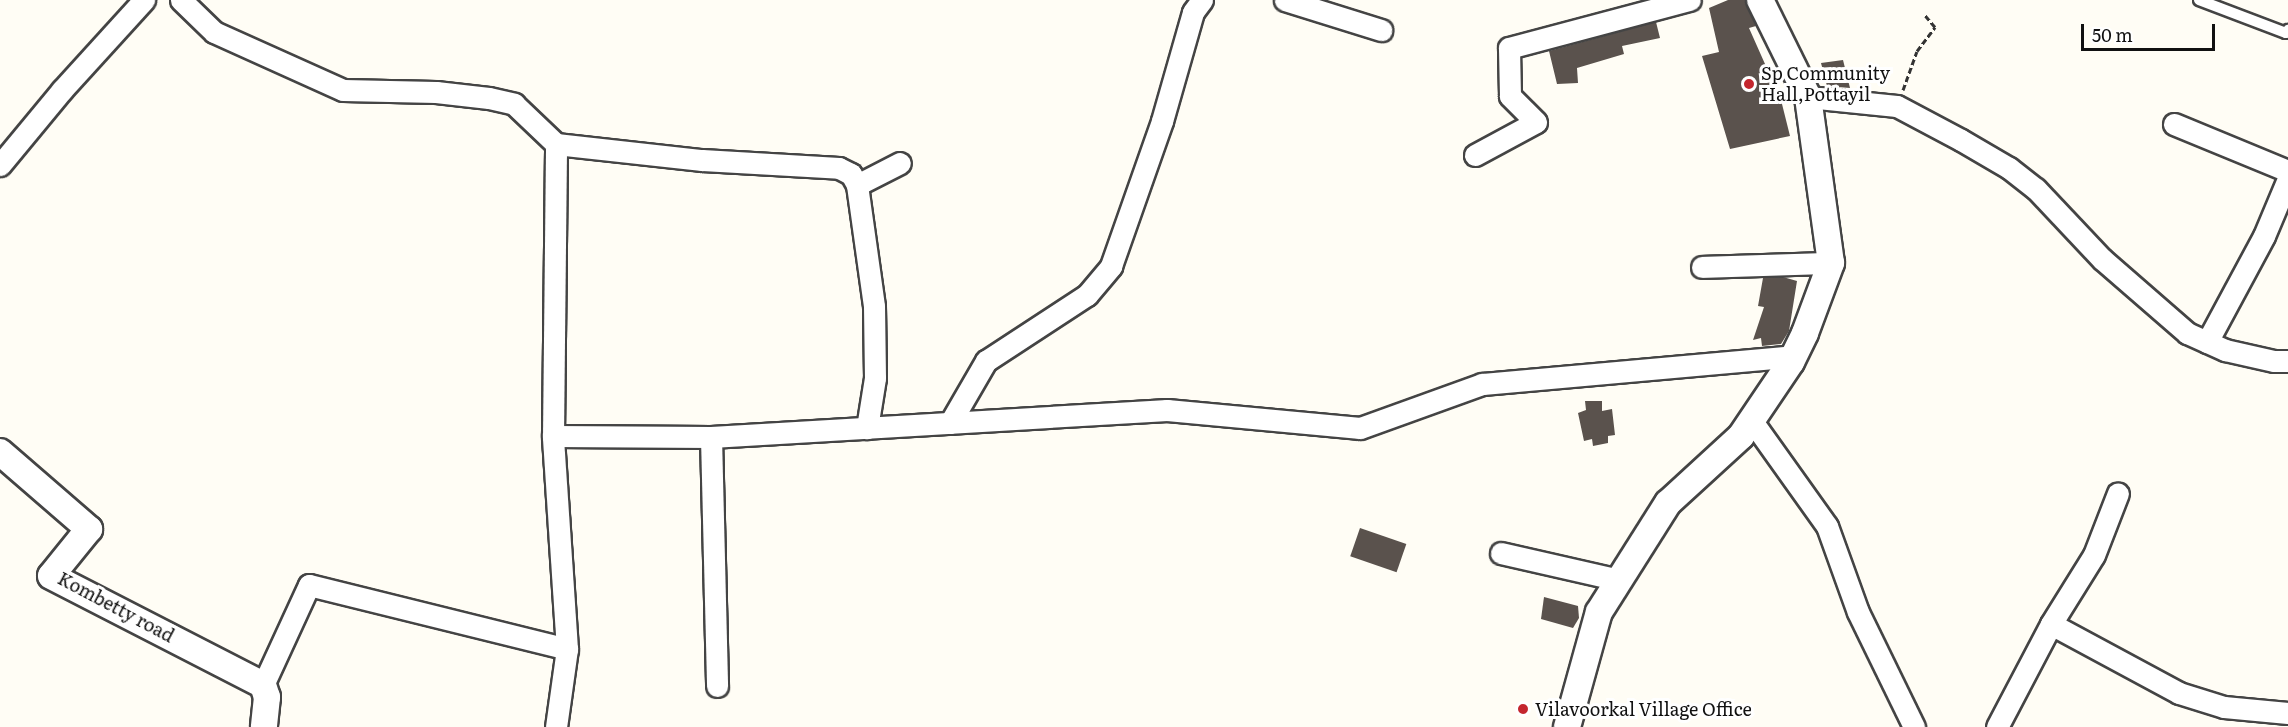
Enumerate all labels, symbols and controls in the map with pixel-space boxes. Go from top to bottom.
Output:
scale bar [2084,12,2218,50]
text: 50 m [2092,21,2133,48]
place label: Sp Community Hall,Pottayil [1761,63,1890,106]
marker: Sp Community Hall,Pottayil [1742,77,1756,91]
street label: Kombetty road [54,567,178,647]
place label: Vilavoorkal Village Office [1535,698,1752,720]
marker: Vilavoorkal Village Office [1516,702,1530,716]

